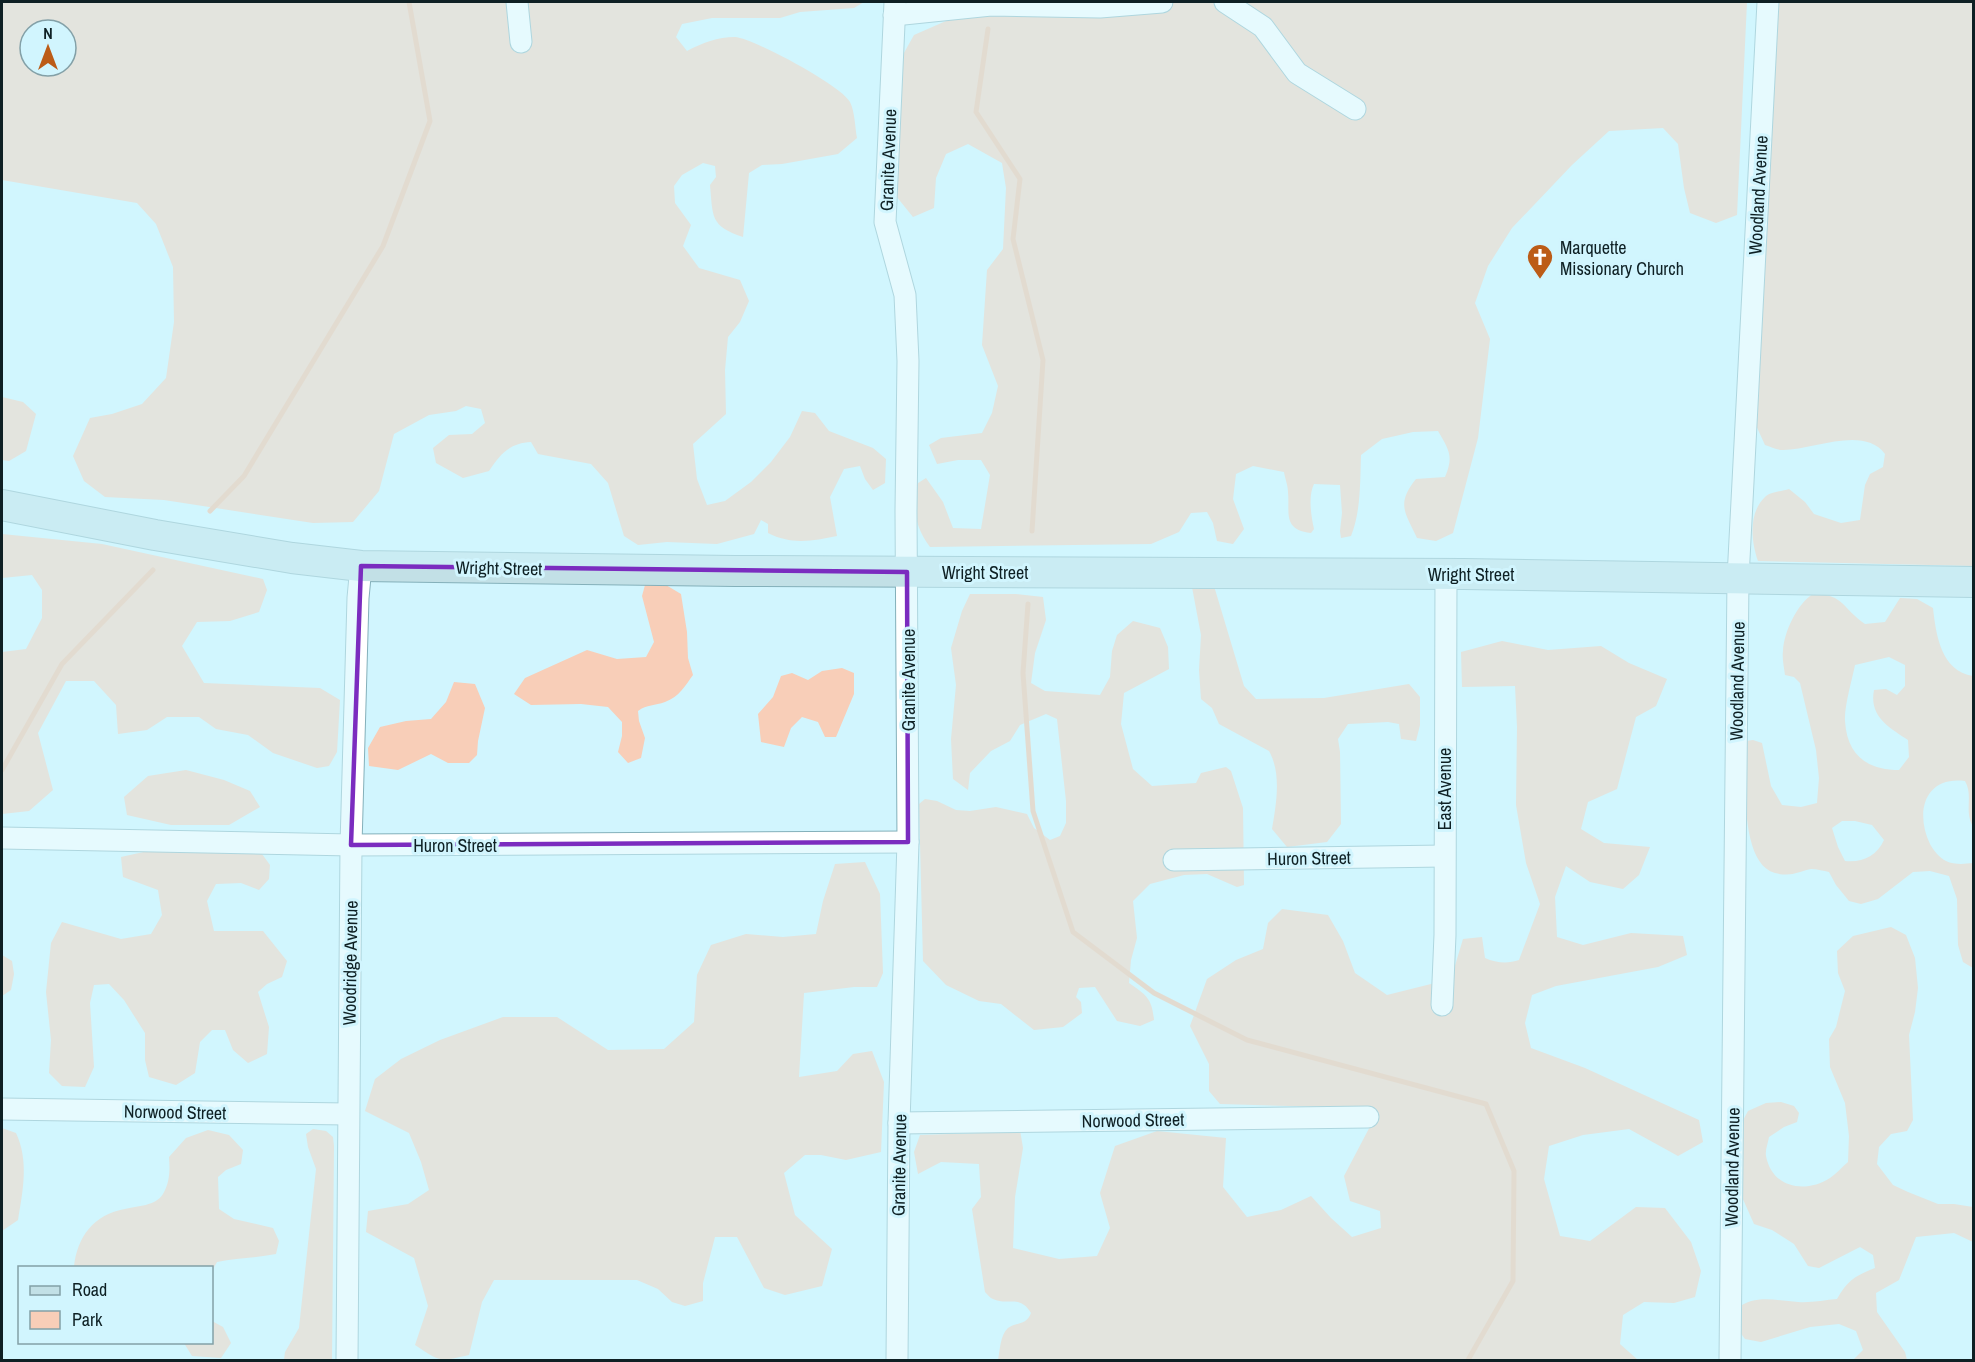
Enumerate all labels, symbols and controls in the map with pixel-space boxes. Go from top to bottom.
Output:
north arrow [18,18,78,78]
text: N [43,22,53,44]
street label: Granite Avenue [874,108,902,212]
street label: Woodland Avenue [1742,135,1774,255]
place label: Marquette Missionary Church [1560,235,1684,281]
church icon: Marquette Missionary Church [1525,242,1555,280]
street label: Wright Street [455,555,543,581]
street label: Wright Street [942,560,1028,585]
street label: Wright Street [1428,562,1514,587]
street label: Woodland Avenue [1723,621,1751,741]
street label: Granite Avenue [896,629,921,731]
street label: East Avenue [1432,748,1457,830]
street label: Huron Street [413,833,497,858]
street label: Huron Street [1267,845,1351,871]
street label: Woodridge Avenue [336,900,364,1026]
street label: Norwood Street [124,1099,226,1125]
street label: Norwood Street [1082,1107,1184,1133]
street label: Woodland Avenue [1718,1107,1746,1227]
street label: Granite Avenue [886,1114,912,1216]
legend [18,1266,213,1344]
text: Road [72,1277,107,1302]
text: Park [72,1307,103,1332]

